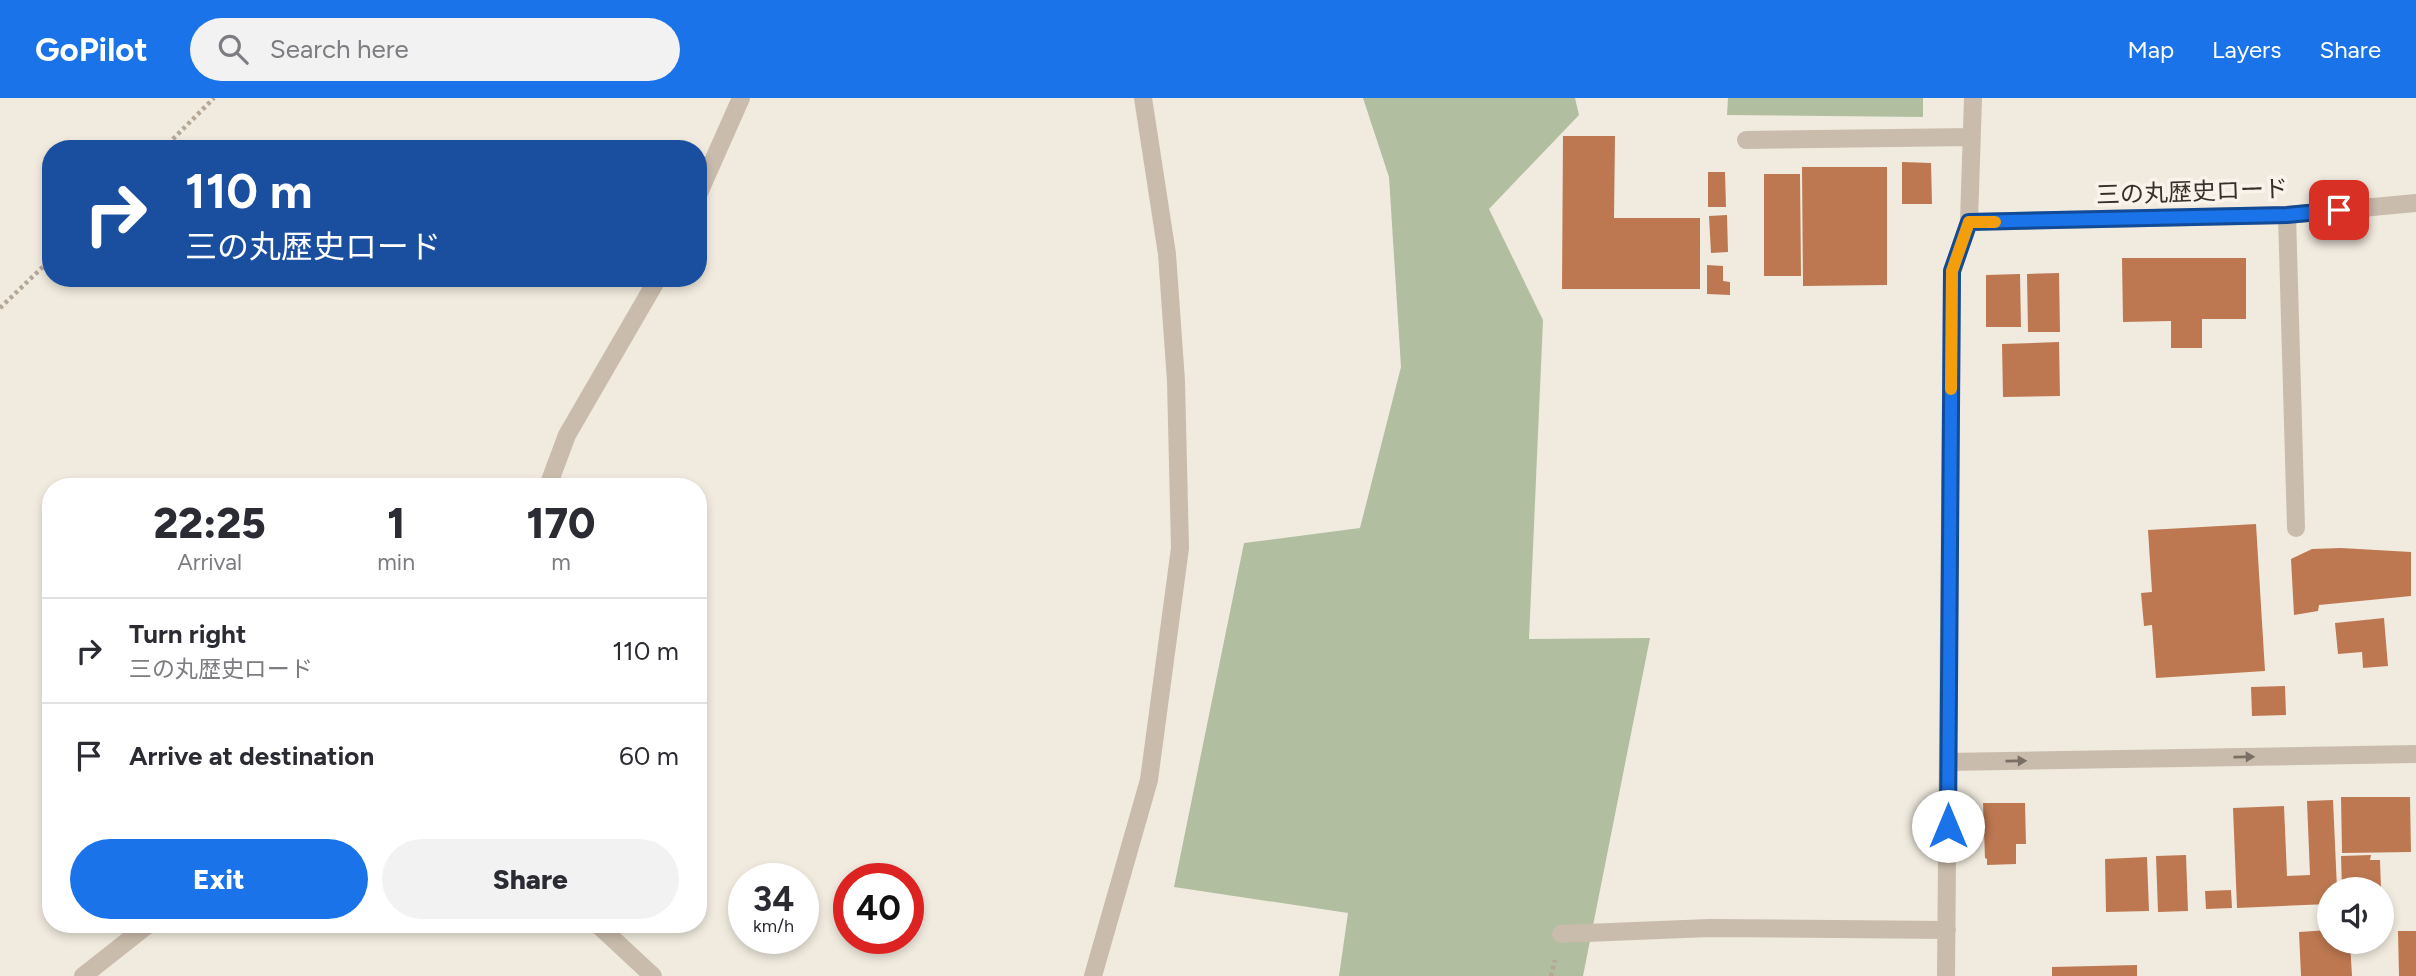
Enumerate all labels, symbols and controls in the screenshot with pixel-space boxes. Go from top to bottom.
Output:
search box [190,18,680,81]
text: GoPilot [35,30,148,69]
icon: search [214,30,252,68]
text: Search here [270,33,409,65]
text: Map [2127,35,2174,64]
text: Layers [2212,35,2281,64]
text: Share [2319,35,2381,64]
text: 110 m [185,161,313,220]
icon: right [70,168,161,259]
street label: 三の丸歴史ロード [2096,174,2288,209]
pin [2309,180,2369,240]
icon: arrive [2320,191,2358,229]
text: 三の丸歴史ロード [185,228,441,266]
text: 22:25 [154,498,266,549]
text: 1 [387,498,405,549]
text: 170 [526,498,595,549]
text: Arrival [177,548,242,576]
text: min [377,548,415,576]
text: m [551,548,571,576]
text: Turn right [129,618,246,650]
icon: right [70,632,108,670]
text: 110 m [612,635,679,667]
text: 三の丸歴史ロード [129,655,313,683]
icon: arrive [70,737,108,775]
text: Arrive at destination [129,740,374,772]
text: 60 m [619,740,679,772]
one-way arrow [2233,751,2255,763]
one-way arrow [2005,755,2027,767]
position arrow [1911,789,1985,863]
button: Exit [70,839,368,919]
button: Share [382,839,679,919]
speed limit sign: 40 [833,863,924,954]
map controls [2317,877,2394,954]
button: sound [2317,877,2394,954]
text: 34 [753,878,794,920]
text: km/h [753,915,794,937]

